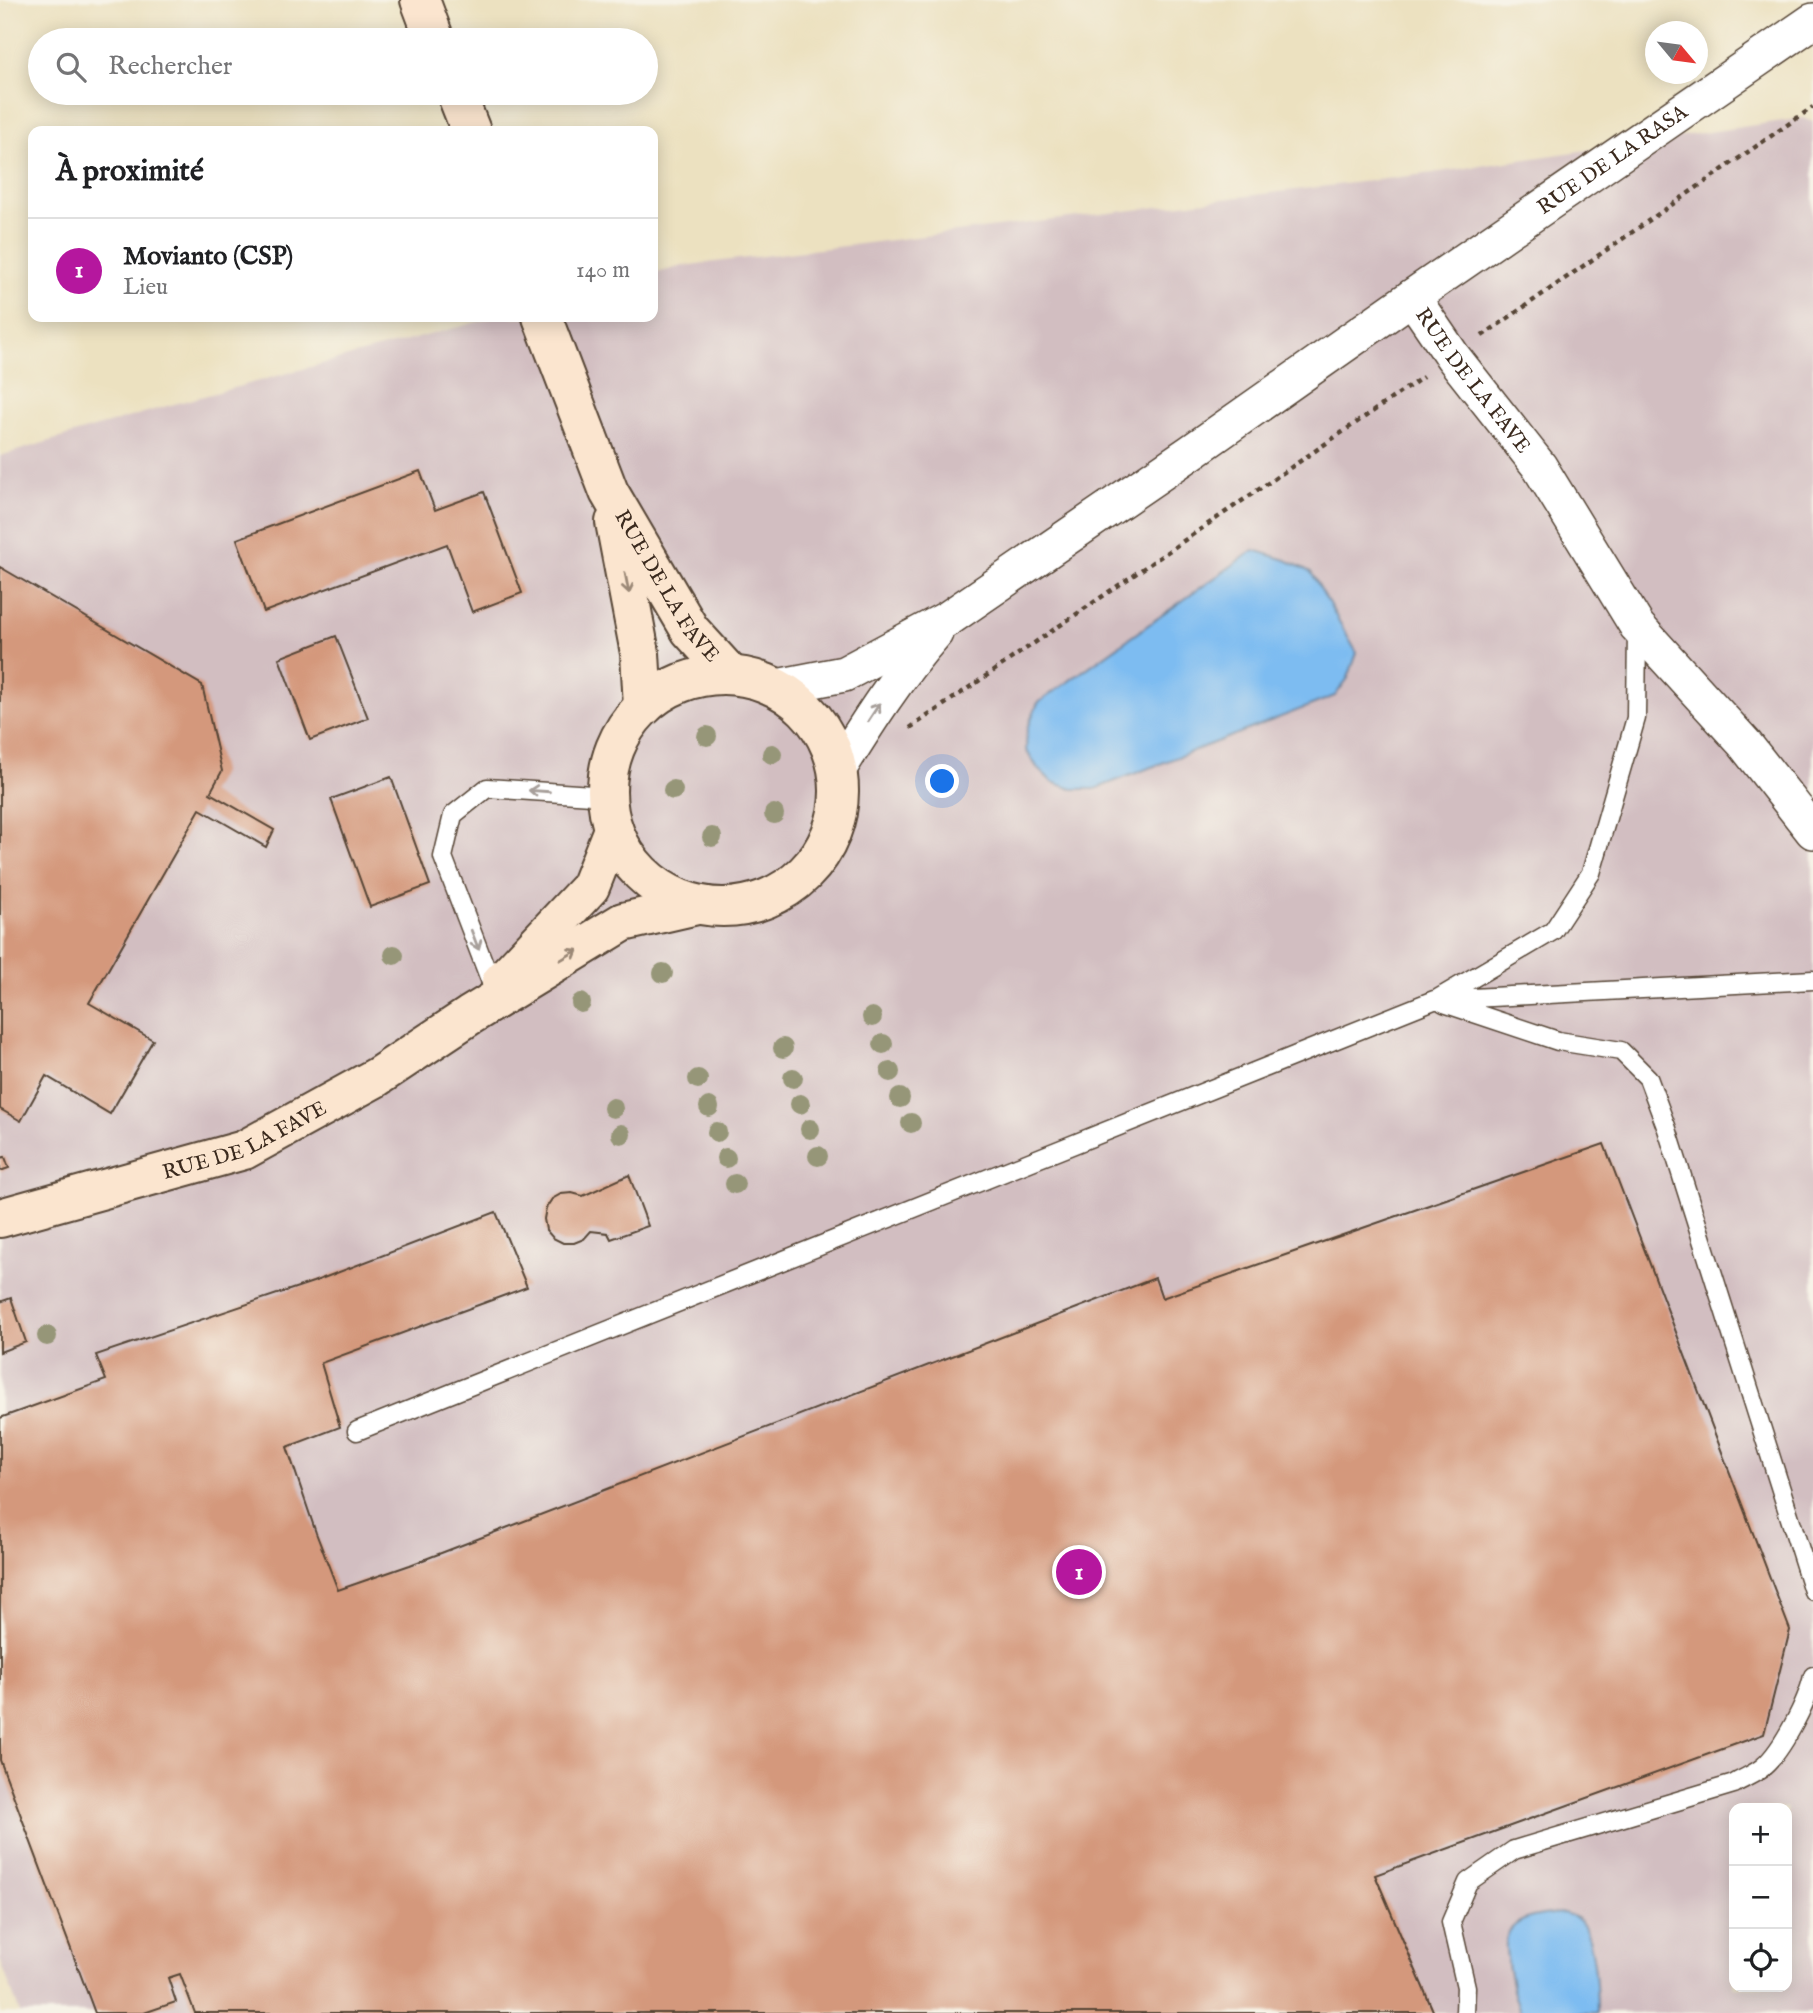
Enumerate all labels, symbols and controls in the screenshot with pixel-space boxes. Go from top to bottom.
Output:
north arrow [1645,21,1708,84]
search box [28,28,658,105]
icon: search [52,48,90,86]
text: Rechercher [108,50,232,83]
street label: RUE DE LA RASA [1533,99,1694,222]
text: À proximité [56,153,204,191]
text: Movianto (CSP) [123,240,293,273]
text: 1 [75,256,83,285]
text: 140 m [576,256,630,285]
text: Lieu [123,273,168,302]
street label: RUE DE LA FAVE [1408,303,1536,459]
street label: RUE DE LA FAVE [608,505,725,669]
one-way arrow [621,571,634,594]
one-way arrow [867,703,881,723]
your location [925,764,959,798]
one-way arrow [527,785,550,798]
one-way arrow [470,929,483,951]
one-way arrow [558,948,578,962]
street label: RUE DE LA FAVE [160,1095,332,1187]
pin: 1 [1056,1546,1102,1598]
map controls [1729,1803,1792,1992]
button: + [1729,1803,1792,1866]
button: − [1729,1866,1792,1929]
button: locate [1729,1929,1792,1992]

